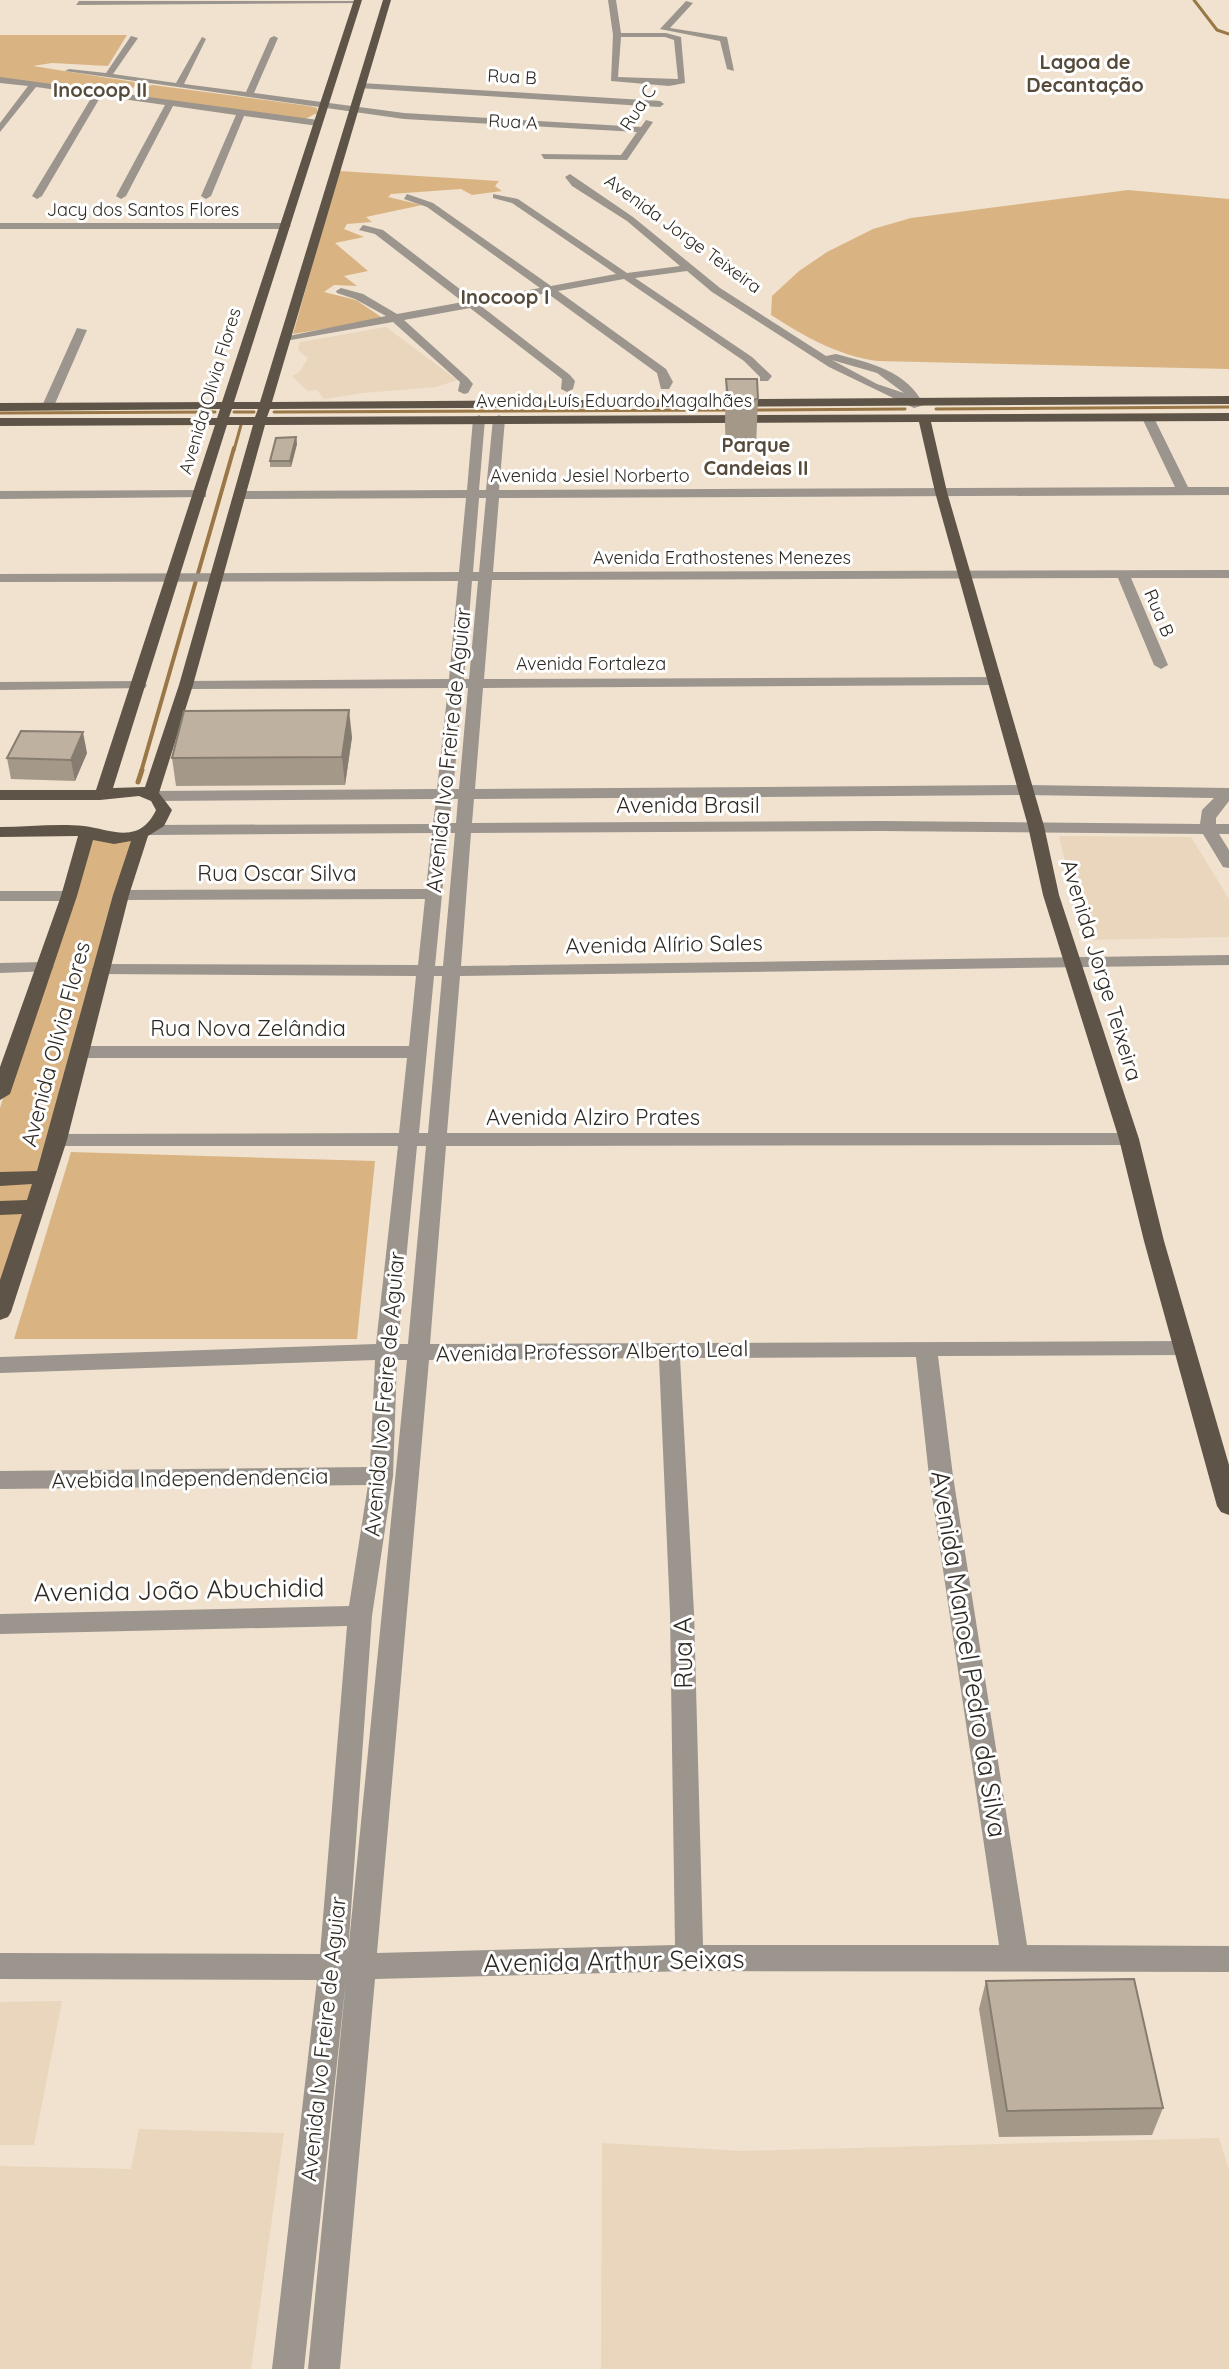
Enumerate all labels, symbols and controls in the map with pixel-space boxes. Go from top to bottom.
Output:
district label: Lagoa de Decantação [1026,49,1144,97]
street label: Rua B [487,64,537,89]
district label: Inocoop II [53,77,147,102]
street label: Rua C [614,80,661,135]
street label: Rua A [488,109,539,134]
street label: Avenida Jorge Teixeira [600,169,766,298]
street label: Jacy dos Santos Flores [47,198,239,221]
district label: Inocoop I [461,284,549,309]
street label: Avenida Olívia Flores [173,305,246,477]
street label: Avenida Luís Eduardo Magalhães [476,389,752,412]
district label: Parque Candeias II [704,432,808,480]
street label: Avenida Jesiel Norberto [490,464,690,487]
street label: Avenida Erathostenes Menezes [593,546,851,569]
street label: Rua B [1139,585,1180,640]
street label: Avenida Ivo Freire de Aguiar [419,606,477,894]
street label: Avenida Fortaleza [516,652,666,675]
street label: Avenida Brasil [616,791,760,819]
street label: Avenida Jorge Teixeira [1055,856,1149,1084]
street label: Rua Oscar Silva [197,859,357,887]
street label: Avenida Alírio Sales [565,928,763,960]
street label: Avenida Olívia Flores [14,938,96,1150]
street label: Rua Nova Zelândia [150,1014,346,1042]
street label: Avenida Alziro Prates [486,1103,700,1131]
street label: Avenida Ivo Freire de Aguiar [358,1250,410,1538]
street label: Avenida Professor Alberto Leal [435,1334,749,1368]
street label: Avebida Independendencia [51,1462,329,1494]
street label: Avenida Manoel Pedro da Silva [924,1468,1015,1840]
street label: Avenida João Abuchidid [33,1570,325,1609]
street label: Rua A [665,1617,700,1689]
street label: Avenida Ivo Freire de Aguiar [294,1895,352,2183]
street label: Avenida Arthur Seixas [483,1942,745,1979]

